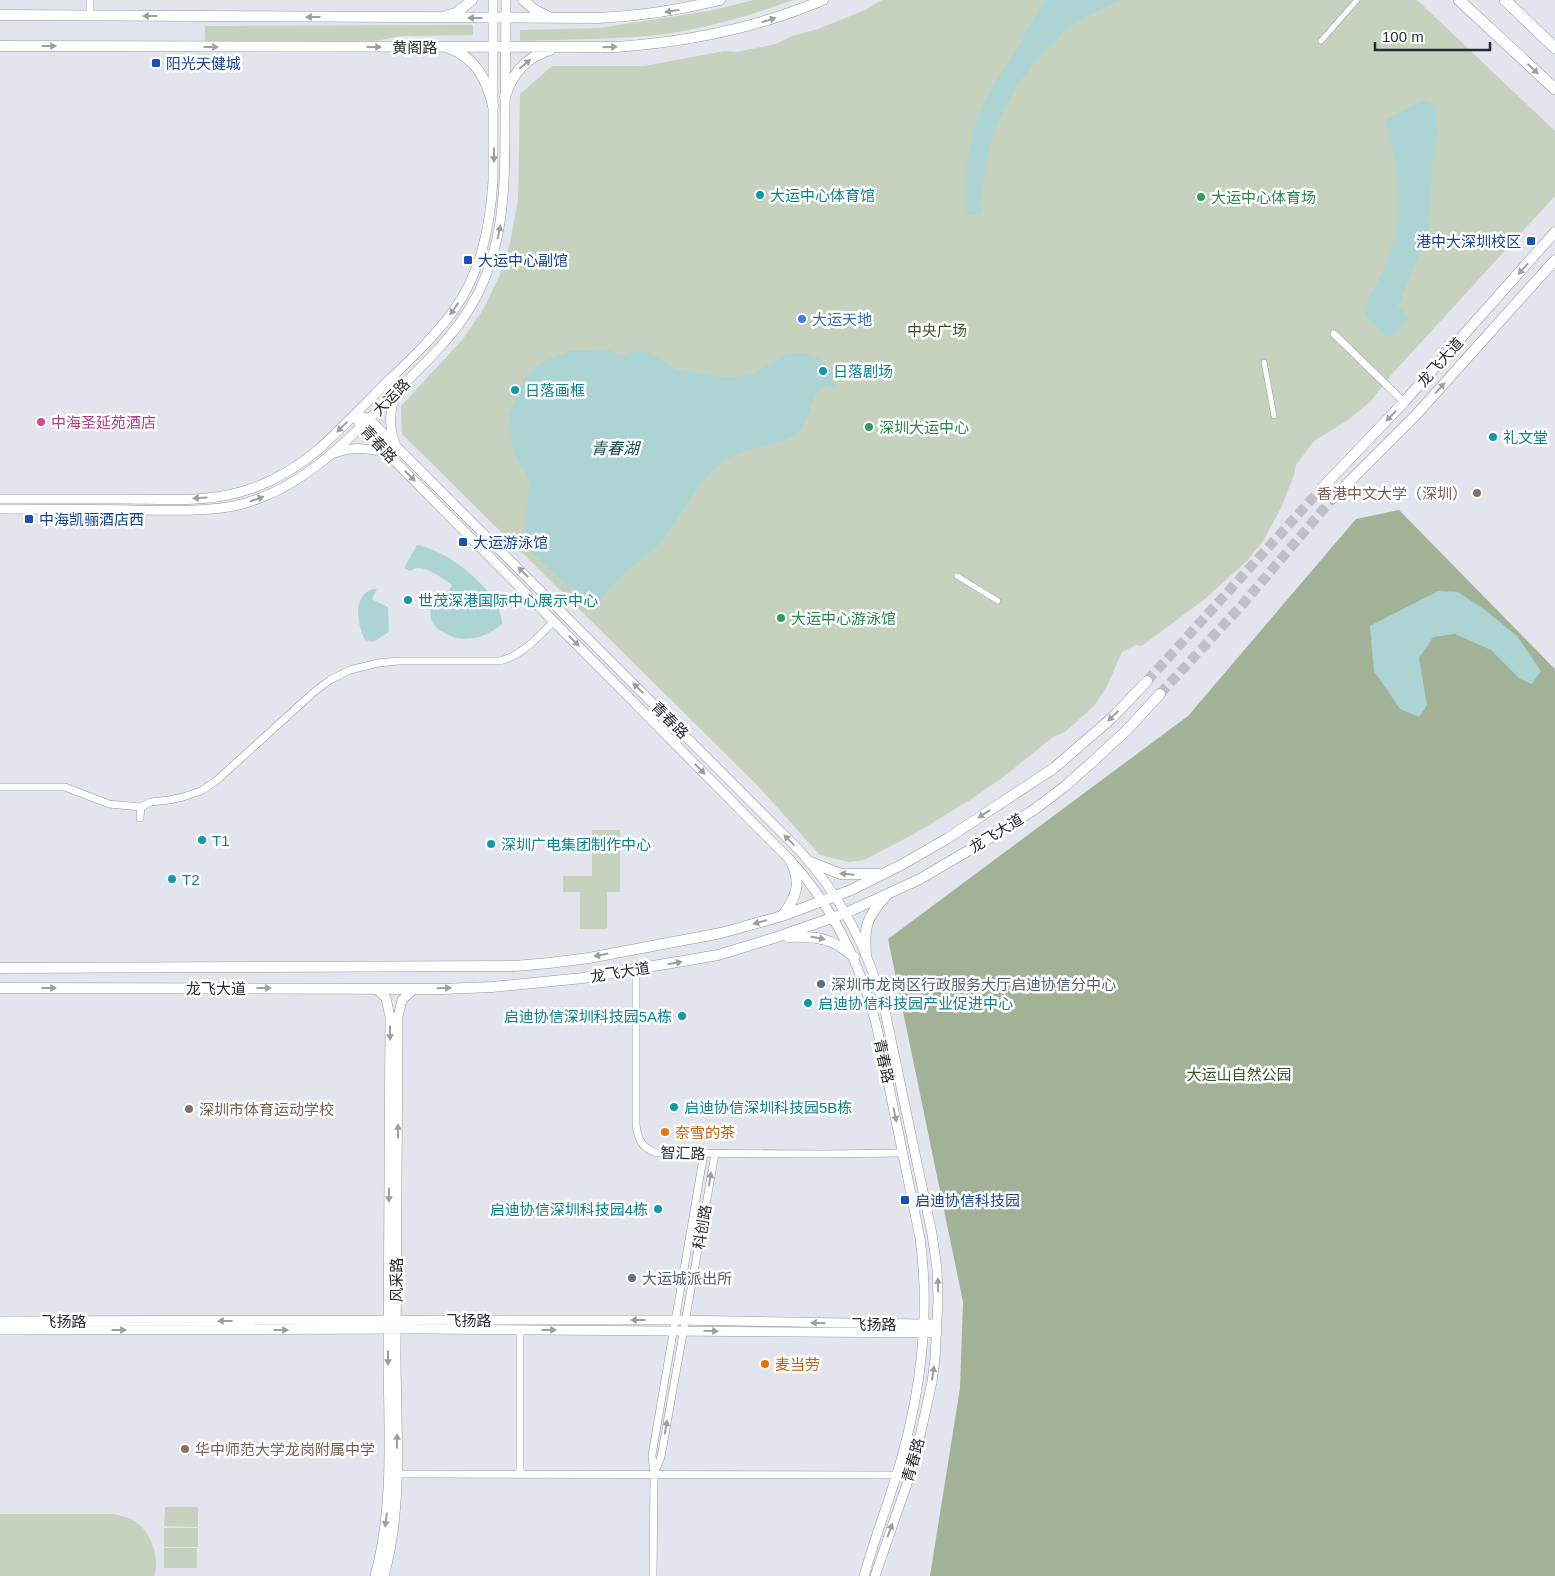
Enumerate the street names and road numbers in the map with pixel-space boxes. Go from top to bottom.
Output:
street label: 黄阁路 [392,39,438,56]
street label: 龙飞大道 [1414,334,1466,390]
street label: 大运路 [369,375,413,419]
street label: 青春路 [357,422,401,466]
street label: 青春路 [648,698,692,742]
street label: 龙飞大道 [966,810,1026,856]
street label: 龙飞大道 [589,959,651,985]
street label: 龙飞大道 [186,980,246,997]
street label: 青春路 [871,1037,897,1085]
street label: 智汇路 [660,1144,706,1162]
street label: 科创路 [690,1203,714,1251]
street label: 风采路 [388,1257,405,1303]
street label: 飞扬路 [446,1312,492,1329]
street label: 飞扬路 [41,1313,87,1330]
street label: 飞扬路 [851,1316,897,1333]
street label: 青春路 [899,1436,927,1484]

